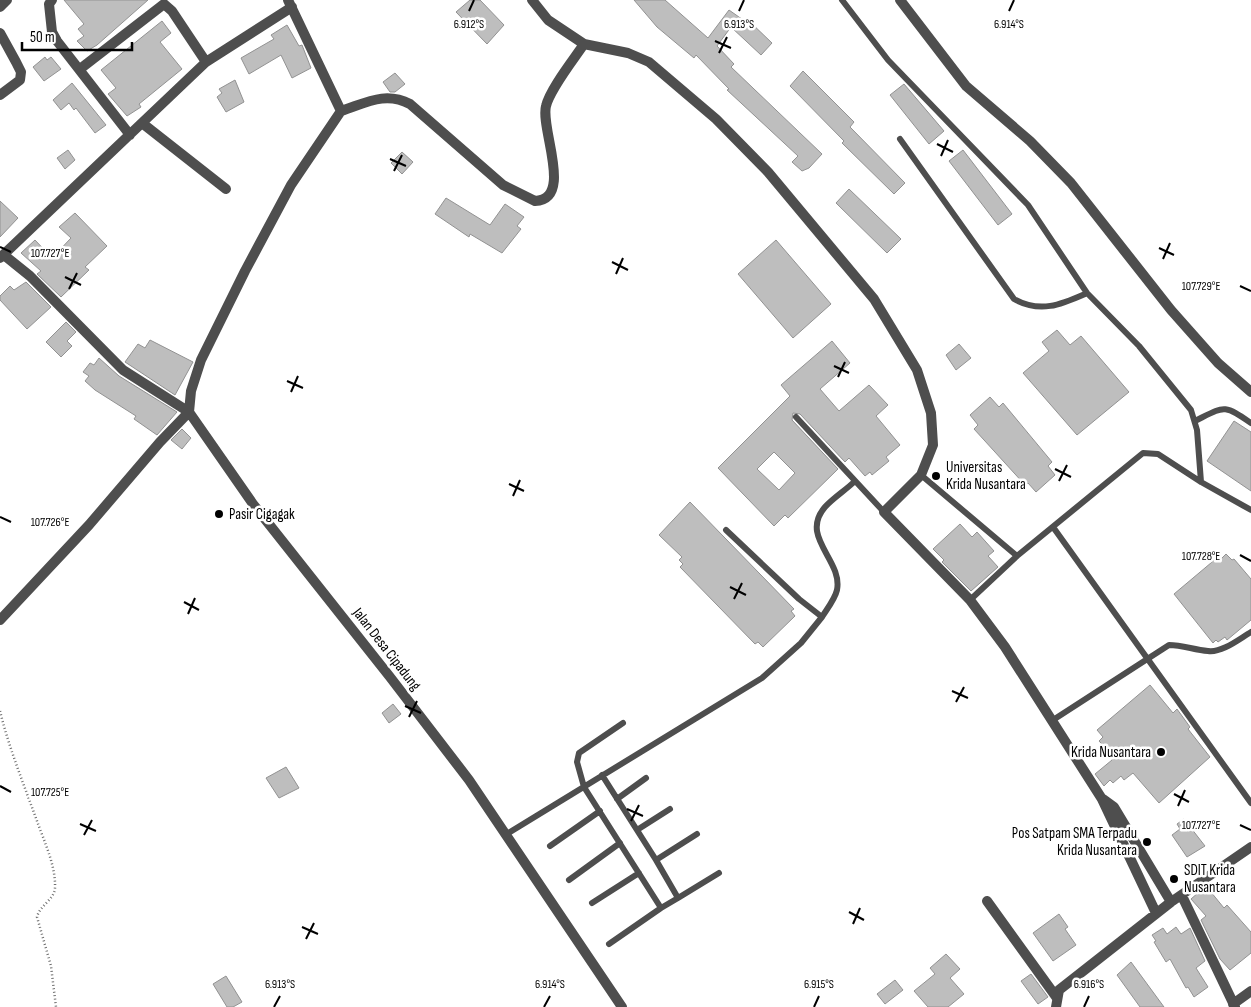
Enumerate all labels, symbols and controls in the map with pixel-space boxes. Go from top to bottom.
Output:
text: 6.912°S [454,17,484,32]
text: 6.913°S [724,17,754,32]
text: 6.914°S [994,17,1024,32]
scale bar [22,20,132,52]
text: 50 m [30,28,55,47]
text: 107.727°E [31,246,69,261]
text: 107.729°E [1182,279,1220,294]
place label: Universitas Krida Nusantara [946,458,1026,494]
marker: Universitas Krida Nusantara [930,470,942,482]
place label: Pasir Cigagak [229,505,295,524]
marker: Pasir Cigagak [213,508,225,520]
text: 107.726°E [31,515,69,530]
text: 107.728°E [1182,549,1220,564]
street label: Jalan Desa Cipadung [348,603,425,695]
place label: Krida Nusantara [1071,743,1151,762]
marker: Krida Nusantara [1155,746,1167,758]
text: 107.725°E [31,785,69,800]
text: 107.727°E [1182,818,1220,833]
place label: Pos Satpam SMA Terpadu Krida Nusantara [1012,824,1137,860]
marker: Pos Satpam SMA Terpadu Krida Nusantara [1141,836,1153,848]
place label: SDIT Krida Nusantara [1184,861,1236,897]
marker: SDIT Krida Nusantara [1168,873,1180,885]
text: 6.913°S [265,977,295,992]
text: 6.914°S [535,977,565,992]
text: 6.915°S [804,977,834,992]
text: 6.916°S [1074,977,1104,992]

